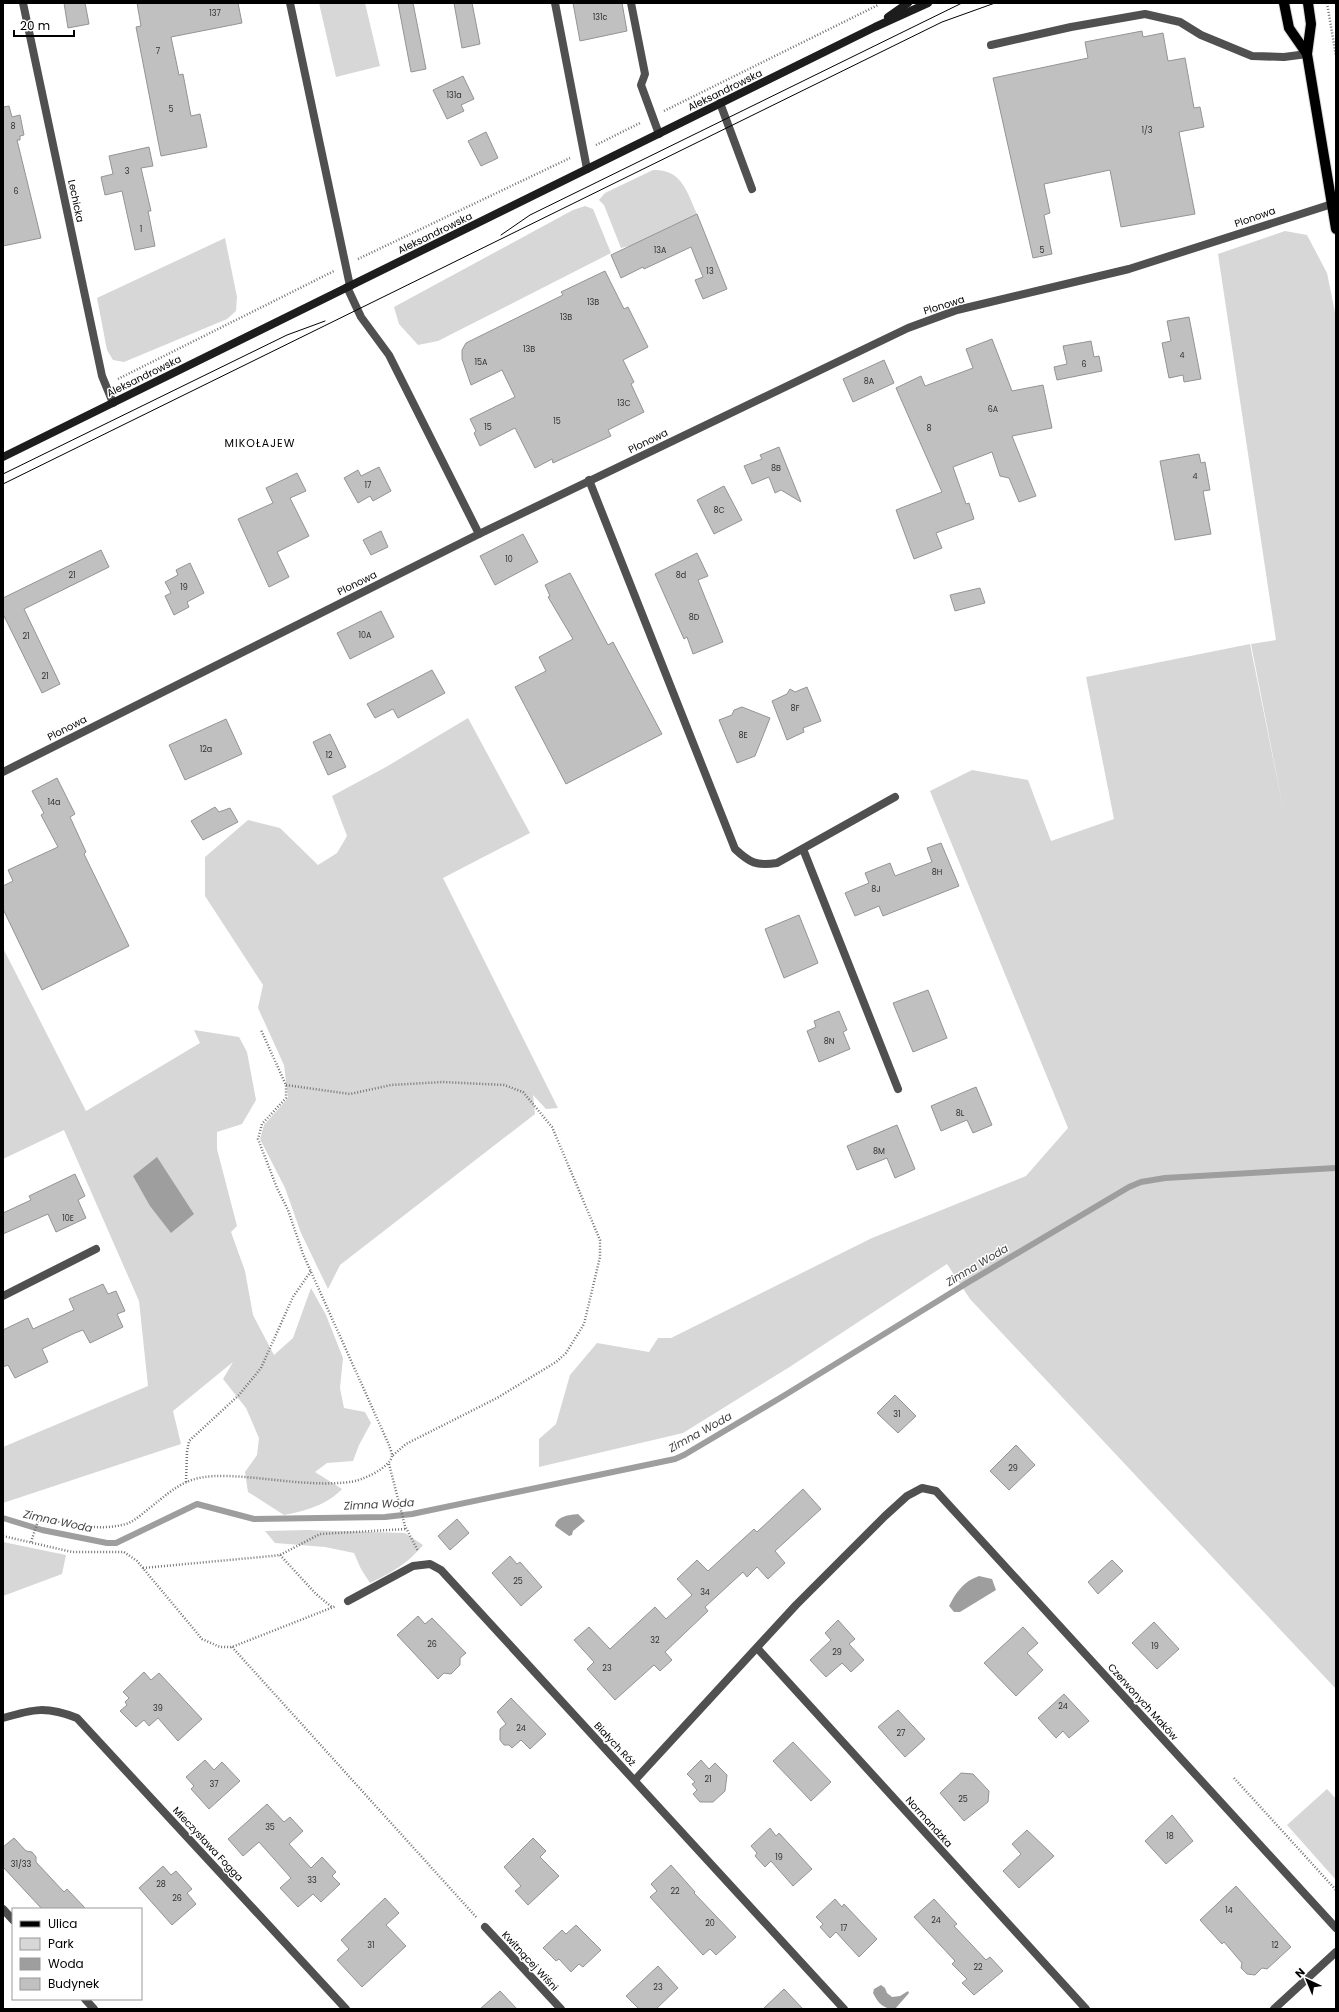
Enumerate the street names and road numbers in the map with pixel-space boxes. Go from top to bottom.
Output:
street label: Aleksandrowska [685,65,765,115]
street label: Lechicka [64,178,88,224]
street label: Plonowa [1233,203,1277,231]
street label: Aleksandrowska [395,208,475,258]
street label: Plonowa [922,292,966,318]
street label: Aleksandrowska [104,351,184,401]
street label: Plonowa [626,425,670,457]
street label: Plonowa [335,567,379,599]
street label: Plonowa [45,712,89,744]
street label: Czerwonych Maków [1104,1660,1182,1744]
street label: Białych Róż [591,1719,640,1770]
street label: Normandzka [902,1793,956,1851]
street label: Mieczysława Fogga [169,1803,247,1885]
street label: Kwitnącej Wiśni [498,1928,562,1994]

